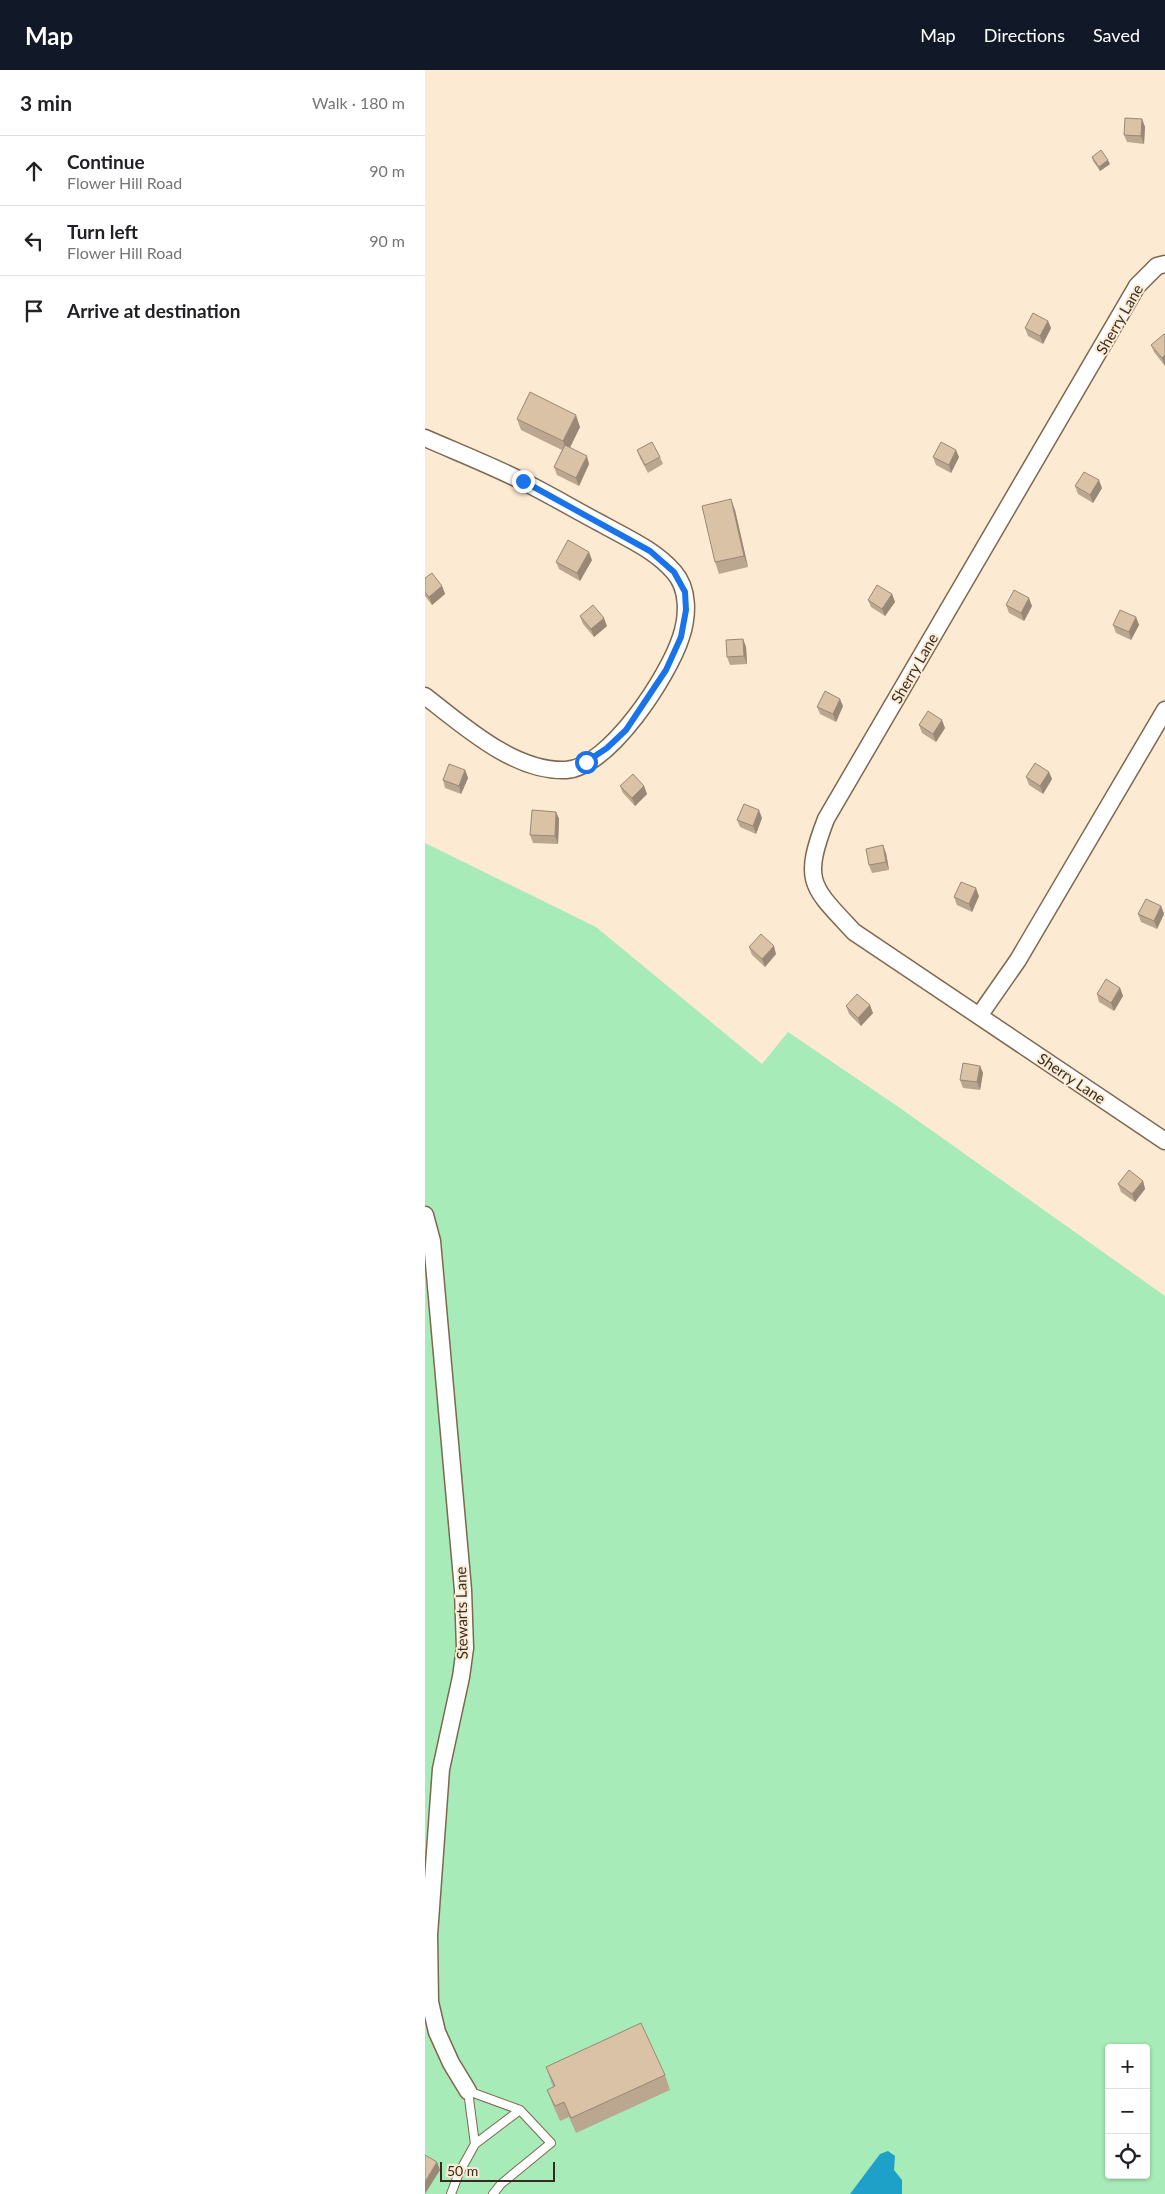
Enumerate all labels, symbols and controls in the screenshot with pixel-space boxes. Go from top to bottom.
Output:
text: Map [25,21,73,50]
text: Map [920,24,956,46]
text: Directions [984,24,1065,46]
text: Saved [1093,24,1140,46]
text: 3 min [20,90,72,115]
text: Walk · 180 m [312,93,405,112]
text: Continue [67,150,145,173]
icon: ahead [20,157,48,185]
text: 90 m [369,161,405,180]
text: Flower Hill Road [67,173,182,192]
text: Turn left [67,220,138,243]
icon: left [20,227,48,255]
text: 90 m [369,231,405,250]
text: Flower Hill Road [67,243,182,262]
street label: Sherry Lane [1092,281,1146,357]
icon: arrive [20,297,48,325]
text: Arrive at destination [67,299,240,322]
route end [512,470,535,493]
street label: Sherry Lane [887,630,941,706]
route start [575,751,598,774]
street label: Sherry Lane [1035,1049,1109,1107]
street label: Stewarts Lane [451,1566,471,1660]
map controls [1105,2044,1150,2179]
button: + [1105,2044,1150,2089]
button: − [1105,2089,1150,2134]
button: locate [1105,2134,1150,2179]
scale bar [440,2159,555,2182]
text: 50 m [447,2162,478,2179]

